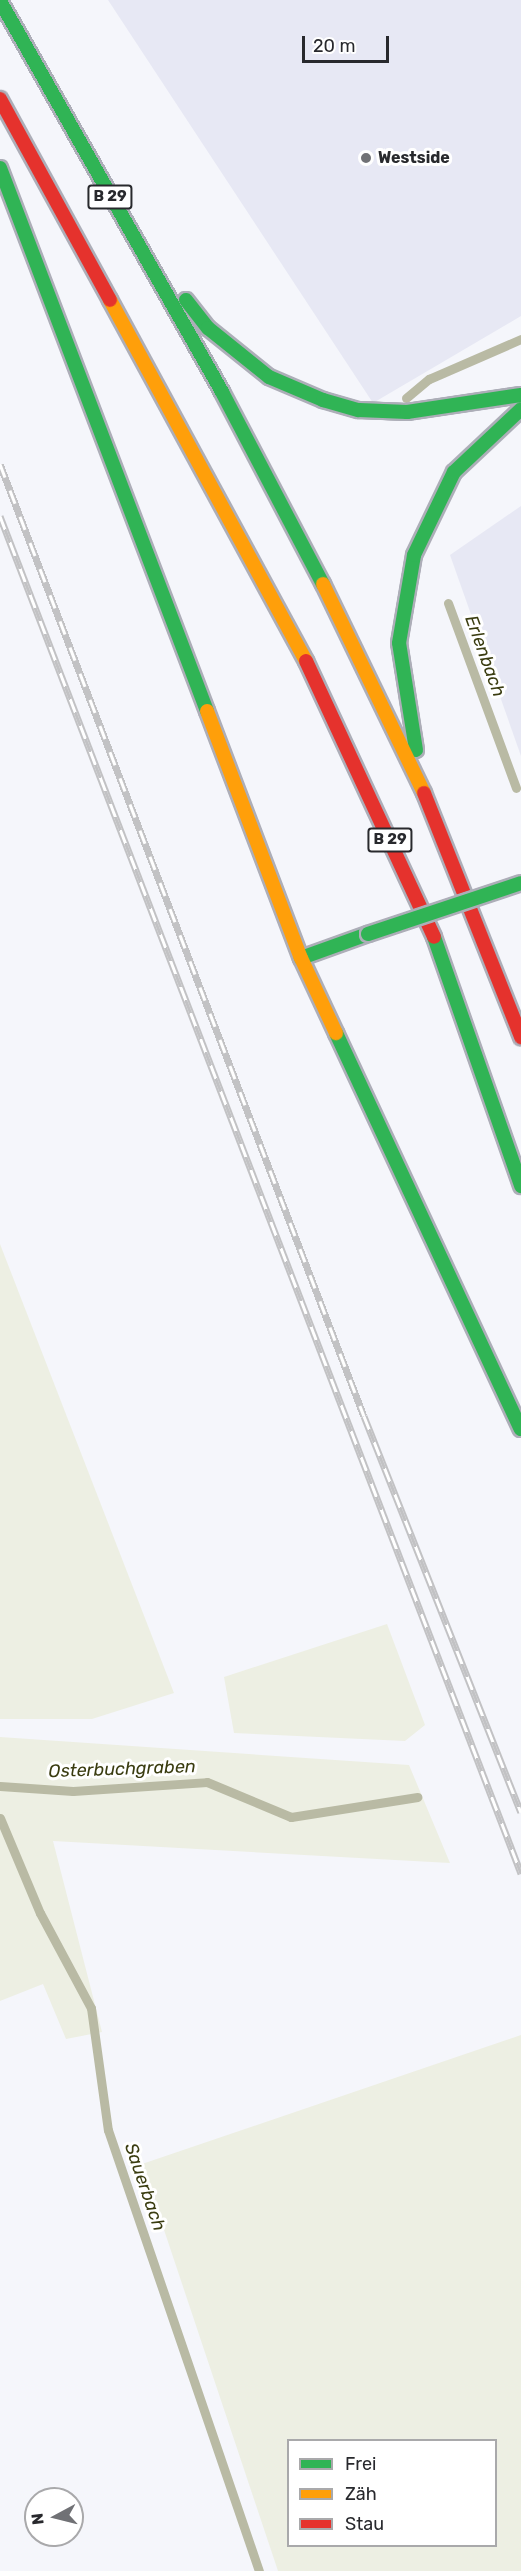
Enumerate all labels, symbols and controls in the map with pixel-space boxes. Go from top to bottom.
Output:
scale bar [305,24,392,62]
text: 20 m [313,35,355,57]
place label: Westside [378,148,450,168]
marker: Westside [359,151,373,165]
road number: B 29 [86,185,134,209]
water label: Erlenbach [460,612,510,700]
road number: B 29 [366,828,414,852]
water label: Osterbuchgraben [48,1756,196,1782]
water label: Sauerbach [120,2140,170,2234]
legend [287,2439,497,2547]
text: Frei [345,2453,376,2475]
text: Zäh [345,2483,377,2505]
north arrow [24,2487,84,2547]
text: N [27,2512,48,2526]
text: Stau [345,2513,384,2535]

